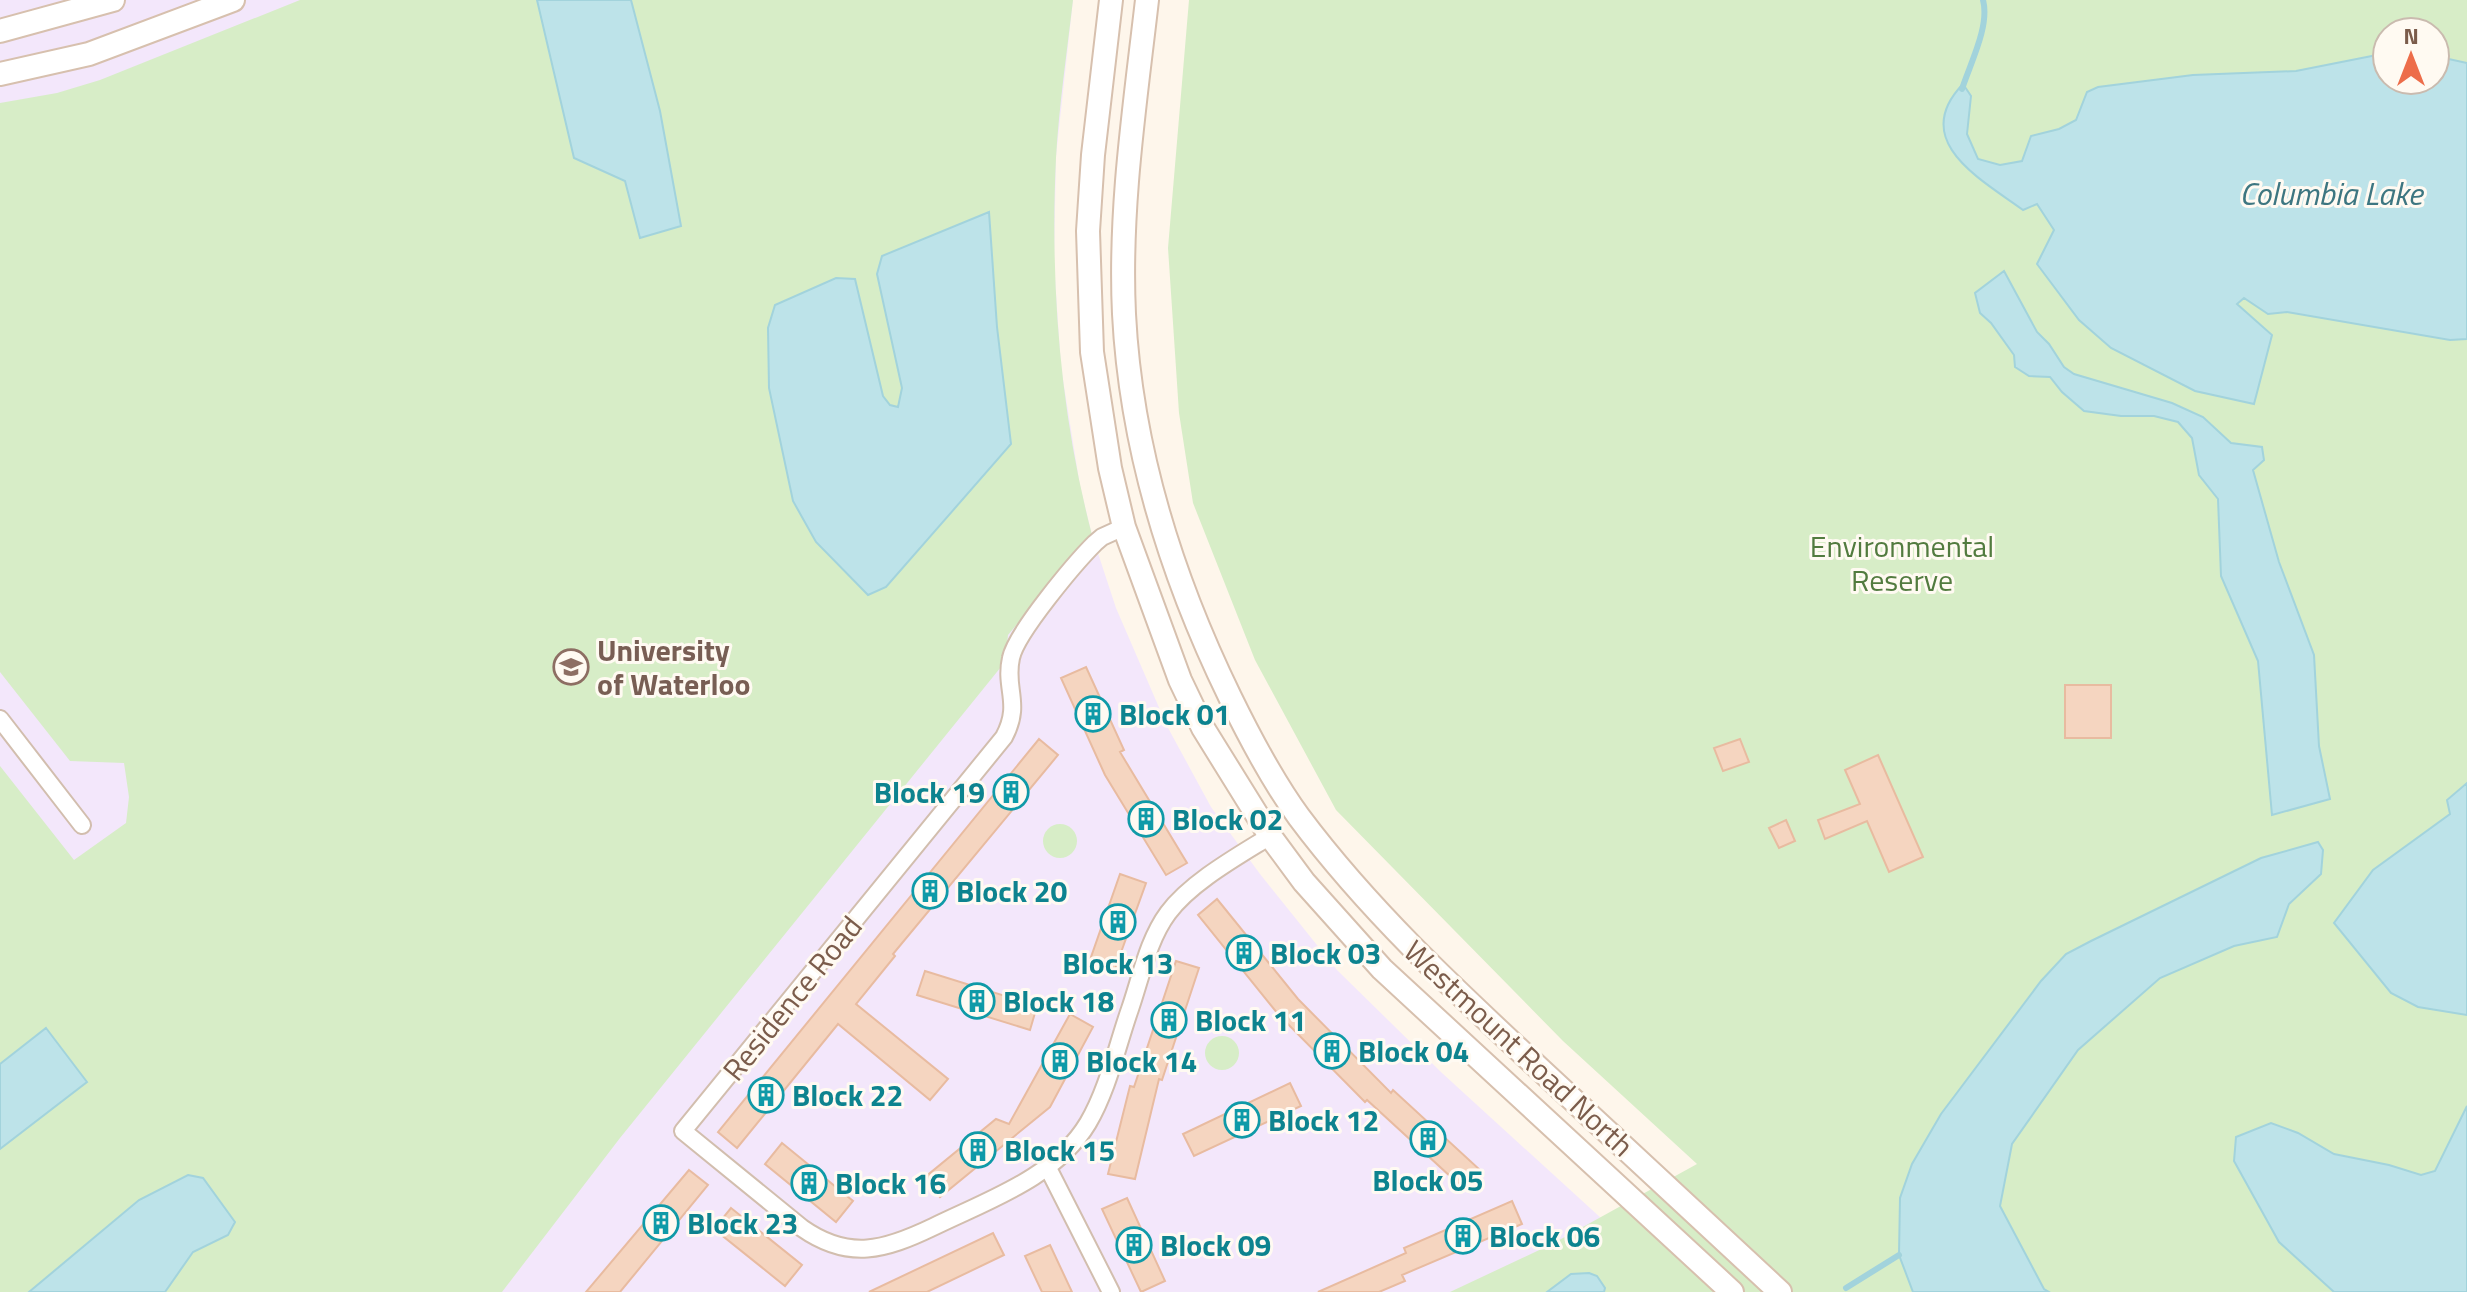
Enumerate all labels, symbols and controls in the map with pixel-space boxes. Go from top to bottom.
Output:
north arrow [2371,16,2451,96]
text: N [2403,19,2419,53]
water label: Columbia Lake [2240,169,2425,217]
park label: Environmental Reserve [1810,523,1994,603]
place label: University of Waterloo [597,627,750,707]
school or university icon: University of Waterloo [552,648,590,686]
place label: Block 01 [1119,691,1230,737]
building icon: Block 01 [1074,695,1112,733]
place label: Block 19 [874,769,985,815]
building icon: Block 19 [992,773,1030,811]
place label: Block 02 [1172,796,1283,842]
building icon: Block 02 [1127,800,1165,838]
place label: Block 20 [956,868,1068,914]
building icon: Block 20 [911,872,949,910]
building icon: Block 13 [1099,903,1137,941]
street label: Residence Road [711,906,873,1090]
street label: Westmount Road North [1394,929,1644,1167]
place label: Block 03 [1270,930,1381,976]
building icon: Block 03 [1225,934,1263,972]
place label: Block 13 [1062,940,1174,986]
place label: Block 18 [1003,978,1114,1024]
building icon: Block 18 [958,982,996,1020]
place label: Block 11 [1195,997,1306,1043]
building icon: Block 11 [1150,1001,1188,1039]
place label: Block 04 [1358,1028,1469,1074]
building icon: Block 04 [1313,1032,1351,1070]
place label: Block 14 [1086,1038,1197,1084]
building icon: Block 14 [1041,1042,1079,1080]
place label: Block 22 [792,1072,903,1118]
building icon: Block 22 [747,1076,785,1114]
place label: Block 12 [1268,1097,1379,1143]
building icon: Block 12 [1223,1101,1261,1139]
building icon: Block 05 [1409,1120,1447,1158]
place label: Block 15 [1004,1127,1115,1173]
building icon: Block 15 [959,1131,997,1169]
place label: Block 05 [1372,1157,1484,1203]
place label: Block 16 [835,1160,946,1206]
building icon: Block 16 [790,1164,828,1202]
place label: Block 23 [687,1200,798,1246]
building icon: Block 23 [642,1204,680,1242]
place label: Block 06 [1489,1213,1600,1259]
building icon: Block 06 [1444,1217,1482,1255]
place label: Block 09 [1160,1222,1271,1268]
building icon: Block 09 [1115,1226,1153,1264]

